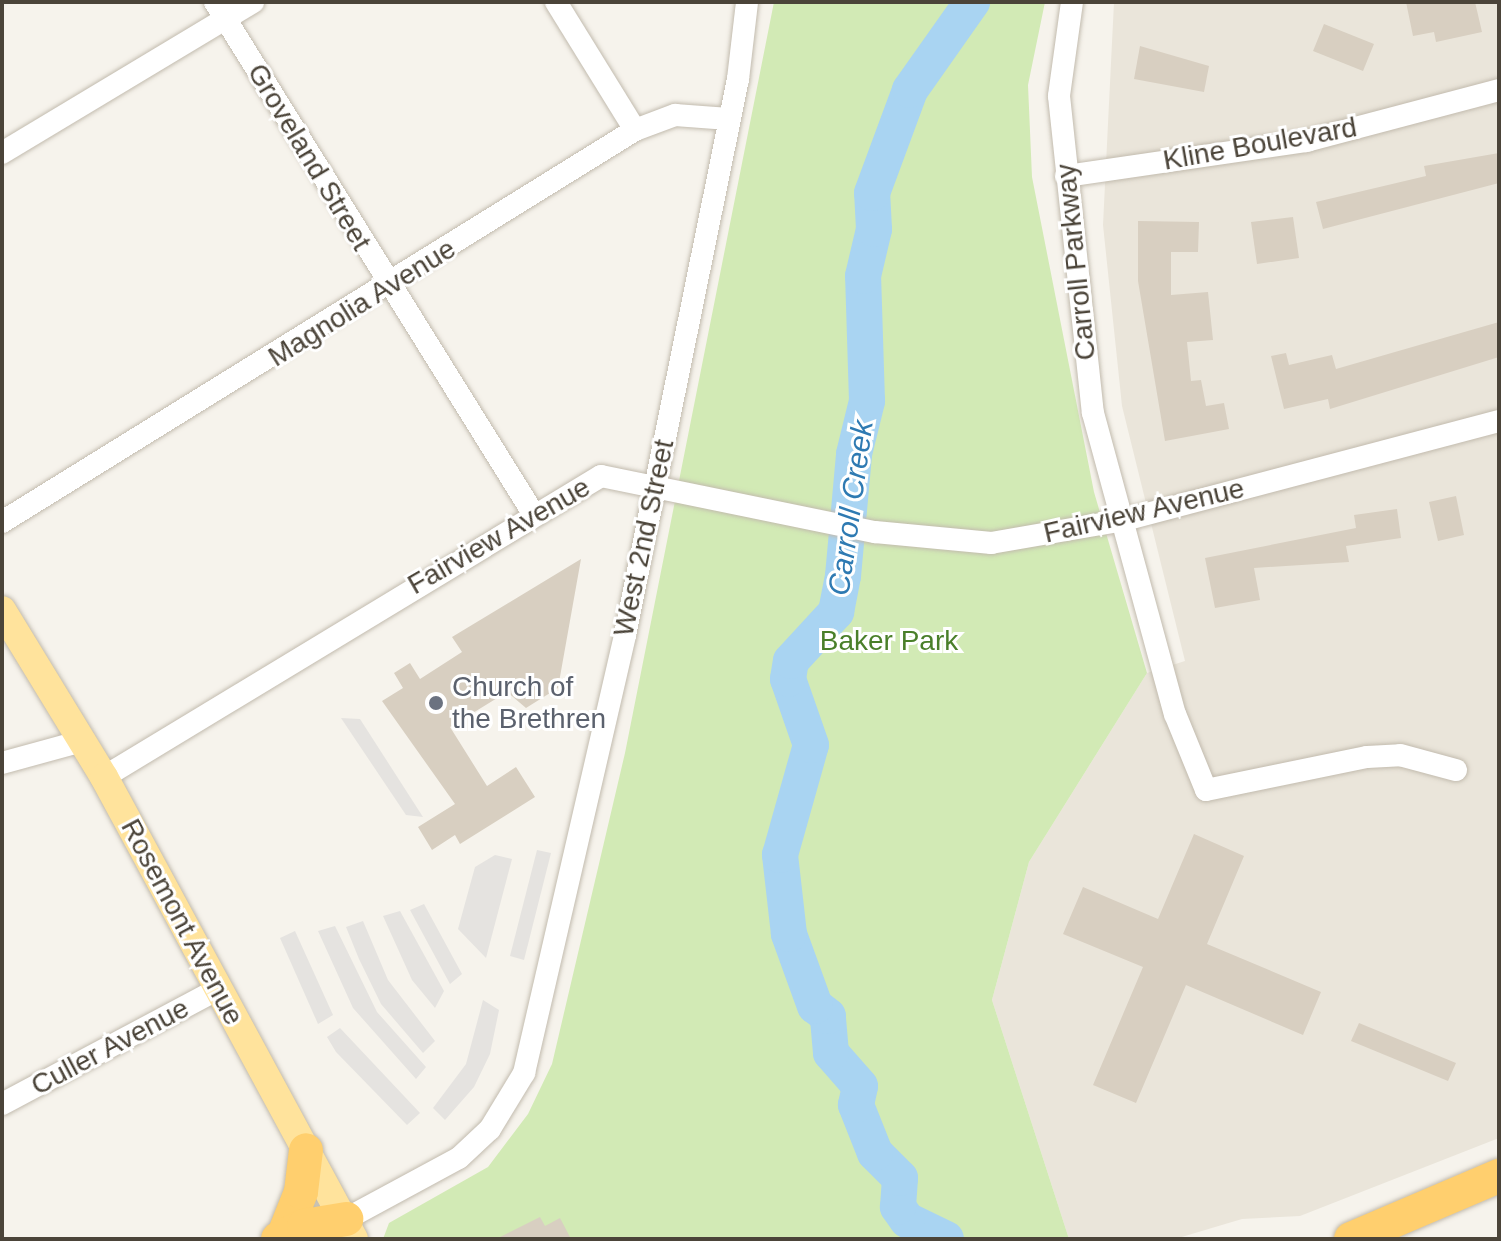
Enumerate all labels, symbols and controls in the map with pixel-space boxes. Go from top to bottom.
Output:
street label: Groveland Street [240,58,378,256]
street label: Kline Boulevard [1161,110,1359,178]
street label: Carroll Parkway [1049,162,1103,362]
street label: Magnolia Avenue [262,232,462,374]
water label: Carroll Creek [821,418,881,598]
street label: West 2nd Street [607,437,681,639]
street label: Fairview Avenue [401,470,597,602]
street label: Fairview Avenue [1040,471,1248,551]
park label: Baker Park [820,624,958,658]
place label: Church of the Brethren [452,670,606,736]
marker: Church of the Brethren [427,694,445,712]
street label: Rosemont Avenue [113,813,251,1031]
street label: Culler Avenue [25,991,195,1103]

